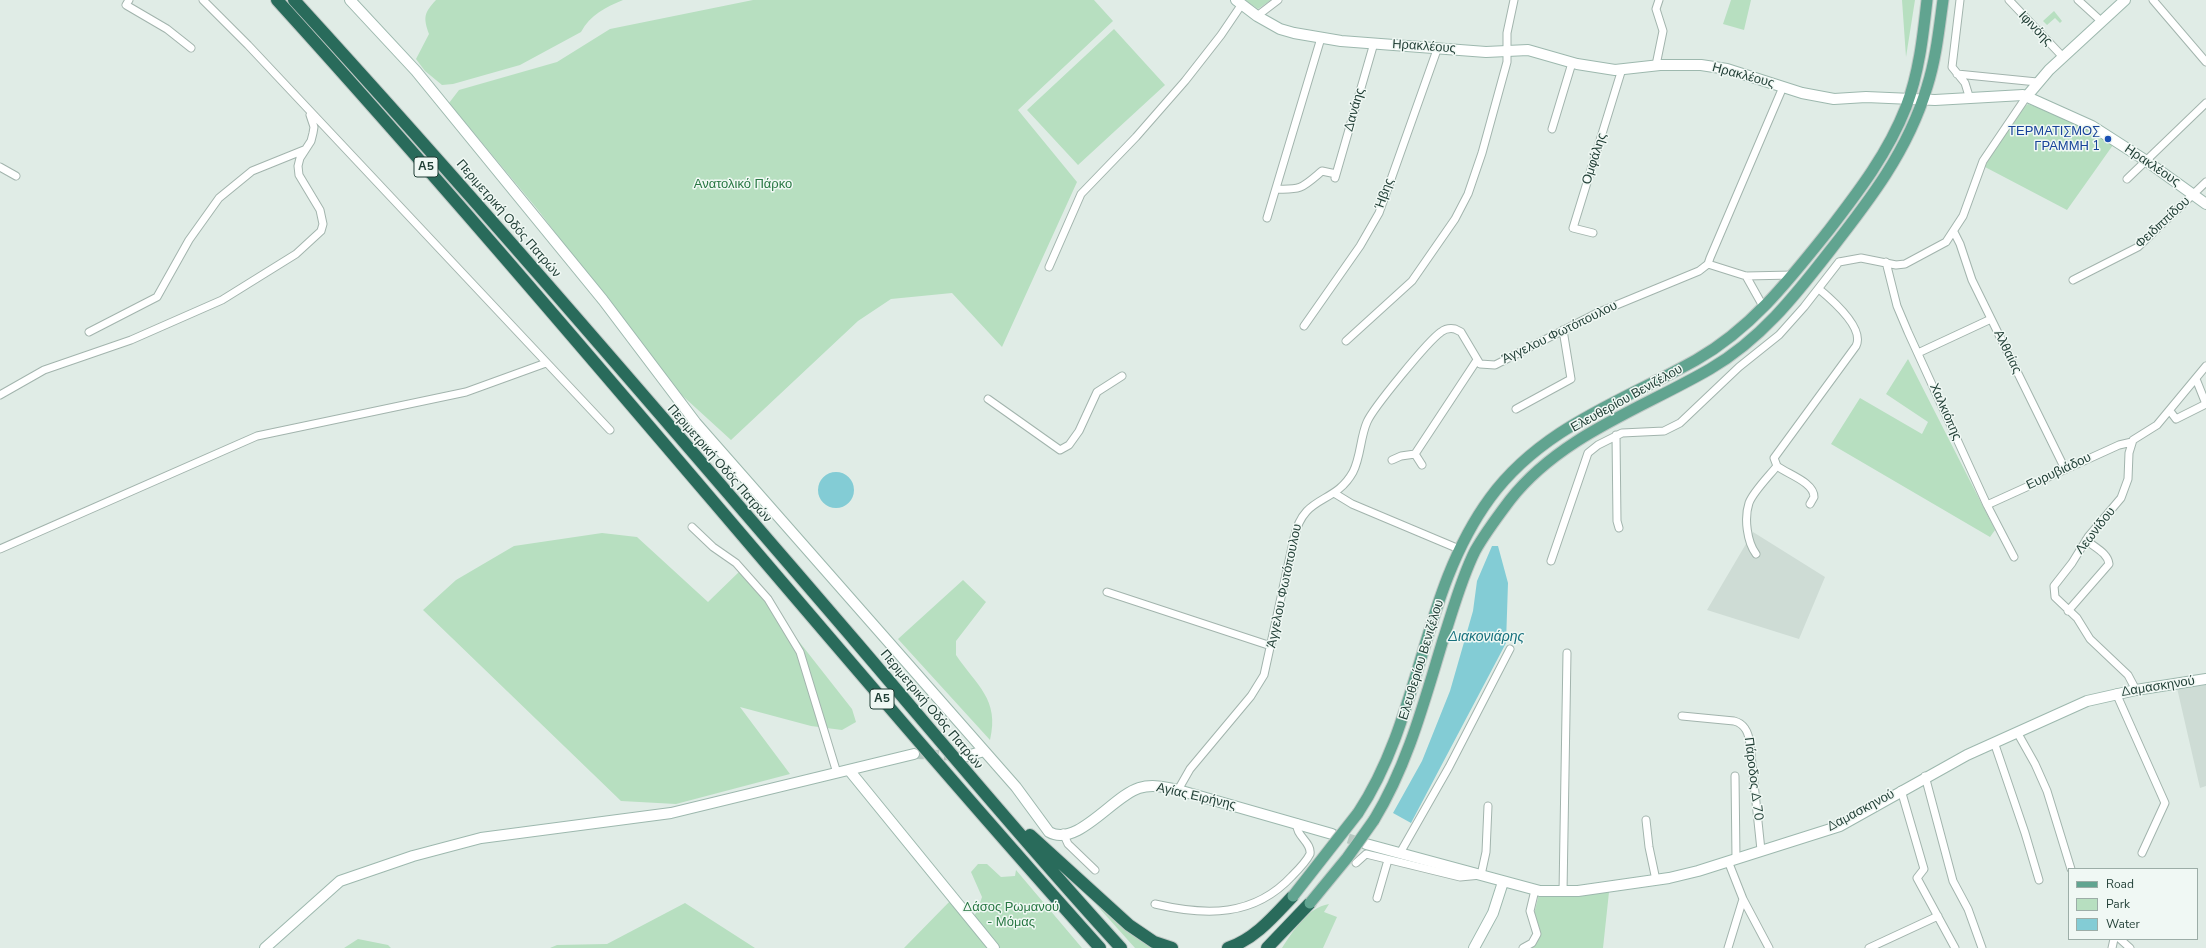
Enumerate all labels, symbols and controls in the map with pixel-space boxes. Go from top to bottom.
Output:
street label: Ιφινόης [2015,8,2055,50]
street label: Ηρακλέους [1392,37,1456,57]
street label: Ηρακλέους [1710,60,1776,92]
street label: Δανάης [1341,86,1369,134]
place label: ΤΕΡΜΑΤΙΣΜΟΣ ΓΡΑΜΜΗ 1 [2008,124,2100,155]
street label: Ομφάλης [1579,131,1611,187]
marker: ΤΕΡΜΑΤΙΣΜΟΣ ΓΡΑΜΜΗ 1 [2103,134,2113,144]
street label: Ηρακλέους [2121,142,2183,190]
road number: Α5 [414,157,438,177]
street label: Περιμετρική Οδός Πατρών [452,157,564,281]
street label: Ήβης [1372,176,1398,212]
park label: Ανατολικό Πάρκο [694,177,792,193]
street label: Φειδιππίδου [2132,194,2194,252]
street label: Άγγελου Φωτόπουλου [1500,298,1620,368]
street label: Αλθαίας [1990,328,2024,376]
street label: Ελευθερίου Βενιζέλου [1569,362,1685,436]
street label: Χαλκιόπης [1926,381,1964,443]
street label: Περιμετρική Οδός Πατρών [663,402,775,526]
street label: Ευρυβιάδου [2024,450,2094,494]
street label: Λεωνίδου [2073,504,2119,558]
street label: Άγγελου Φωτόπουλου [1264,522,1306,650]
street label: Ελευθερίου Βενιζέλου [1396,598,1448,722]
water label: Διακονιάρης [1448,630,1524,646]
street label: Περιμετρική Οδός Πατρών [876,647,986,773]
street label: Δαμασκηνού [2120,673,2196,701]
road number: Α5 [870,689,894,709]
street label: Πάροδος Δ 70 [1740,736,1766,822]
street label: Αγίας Ειρήνης [1155,780,1237,814]
street label: Δαμασκηνού [1824,787,1898,835]
legend [2068,868,2198,940]
text: Road [2106,876,2134,892]
text: Park [2106,896,2130,912]
park label: Δάσος Ρωμανού - Μόμας [963,900,1059,931]
text: Water [2106,916,2140,932]

